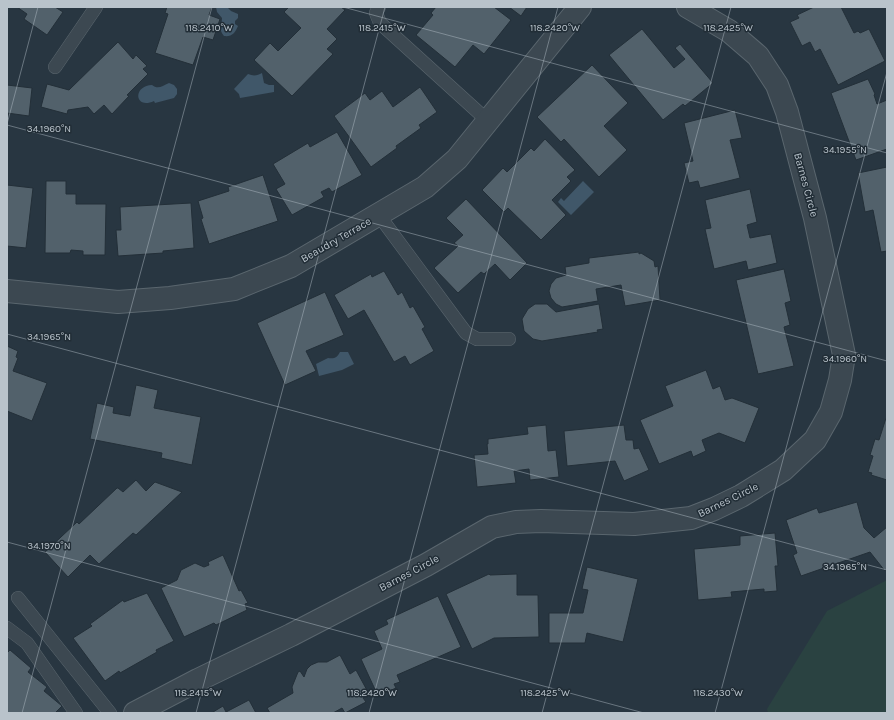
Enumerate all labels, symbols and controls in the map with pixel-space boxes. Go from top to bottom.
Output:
text: 118.2410°W [185,22,233,34]
text: 118.2415°W [358,22,406,34]
text: 118.2420°W [530,22,580,34]
text: 118.2425°W [703,22,753,34]
text: 34.1960°N [27,123,71,135]
text: 34.1955°N [823,144,867,156]
street label: Barnes Circle [791,151,821,219]
street label: Beaudry Terrace [299,214,374,265]
text: 34.1965°N [27,331,71,343]
text: 34.1960°N [823,353,867,365]
street label: Barnes Circle [696,480,761,520]
text: 34.1970°N [27,540,71,552]
street label: Barnes Circle [377,552,441,594]
text: 34.1965°N [823,561,867,573]
text: 118.2415°W [174,687,222,699]
text: 118.2420°W [347,687,397,699]
text: 118.2425°W [520,687,570,699]
text: 118.2430°W [693,687,743,699]

